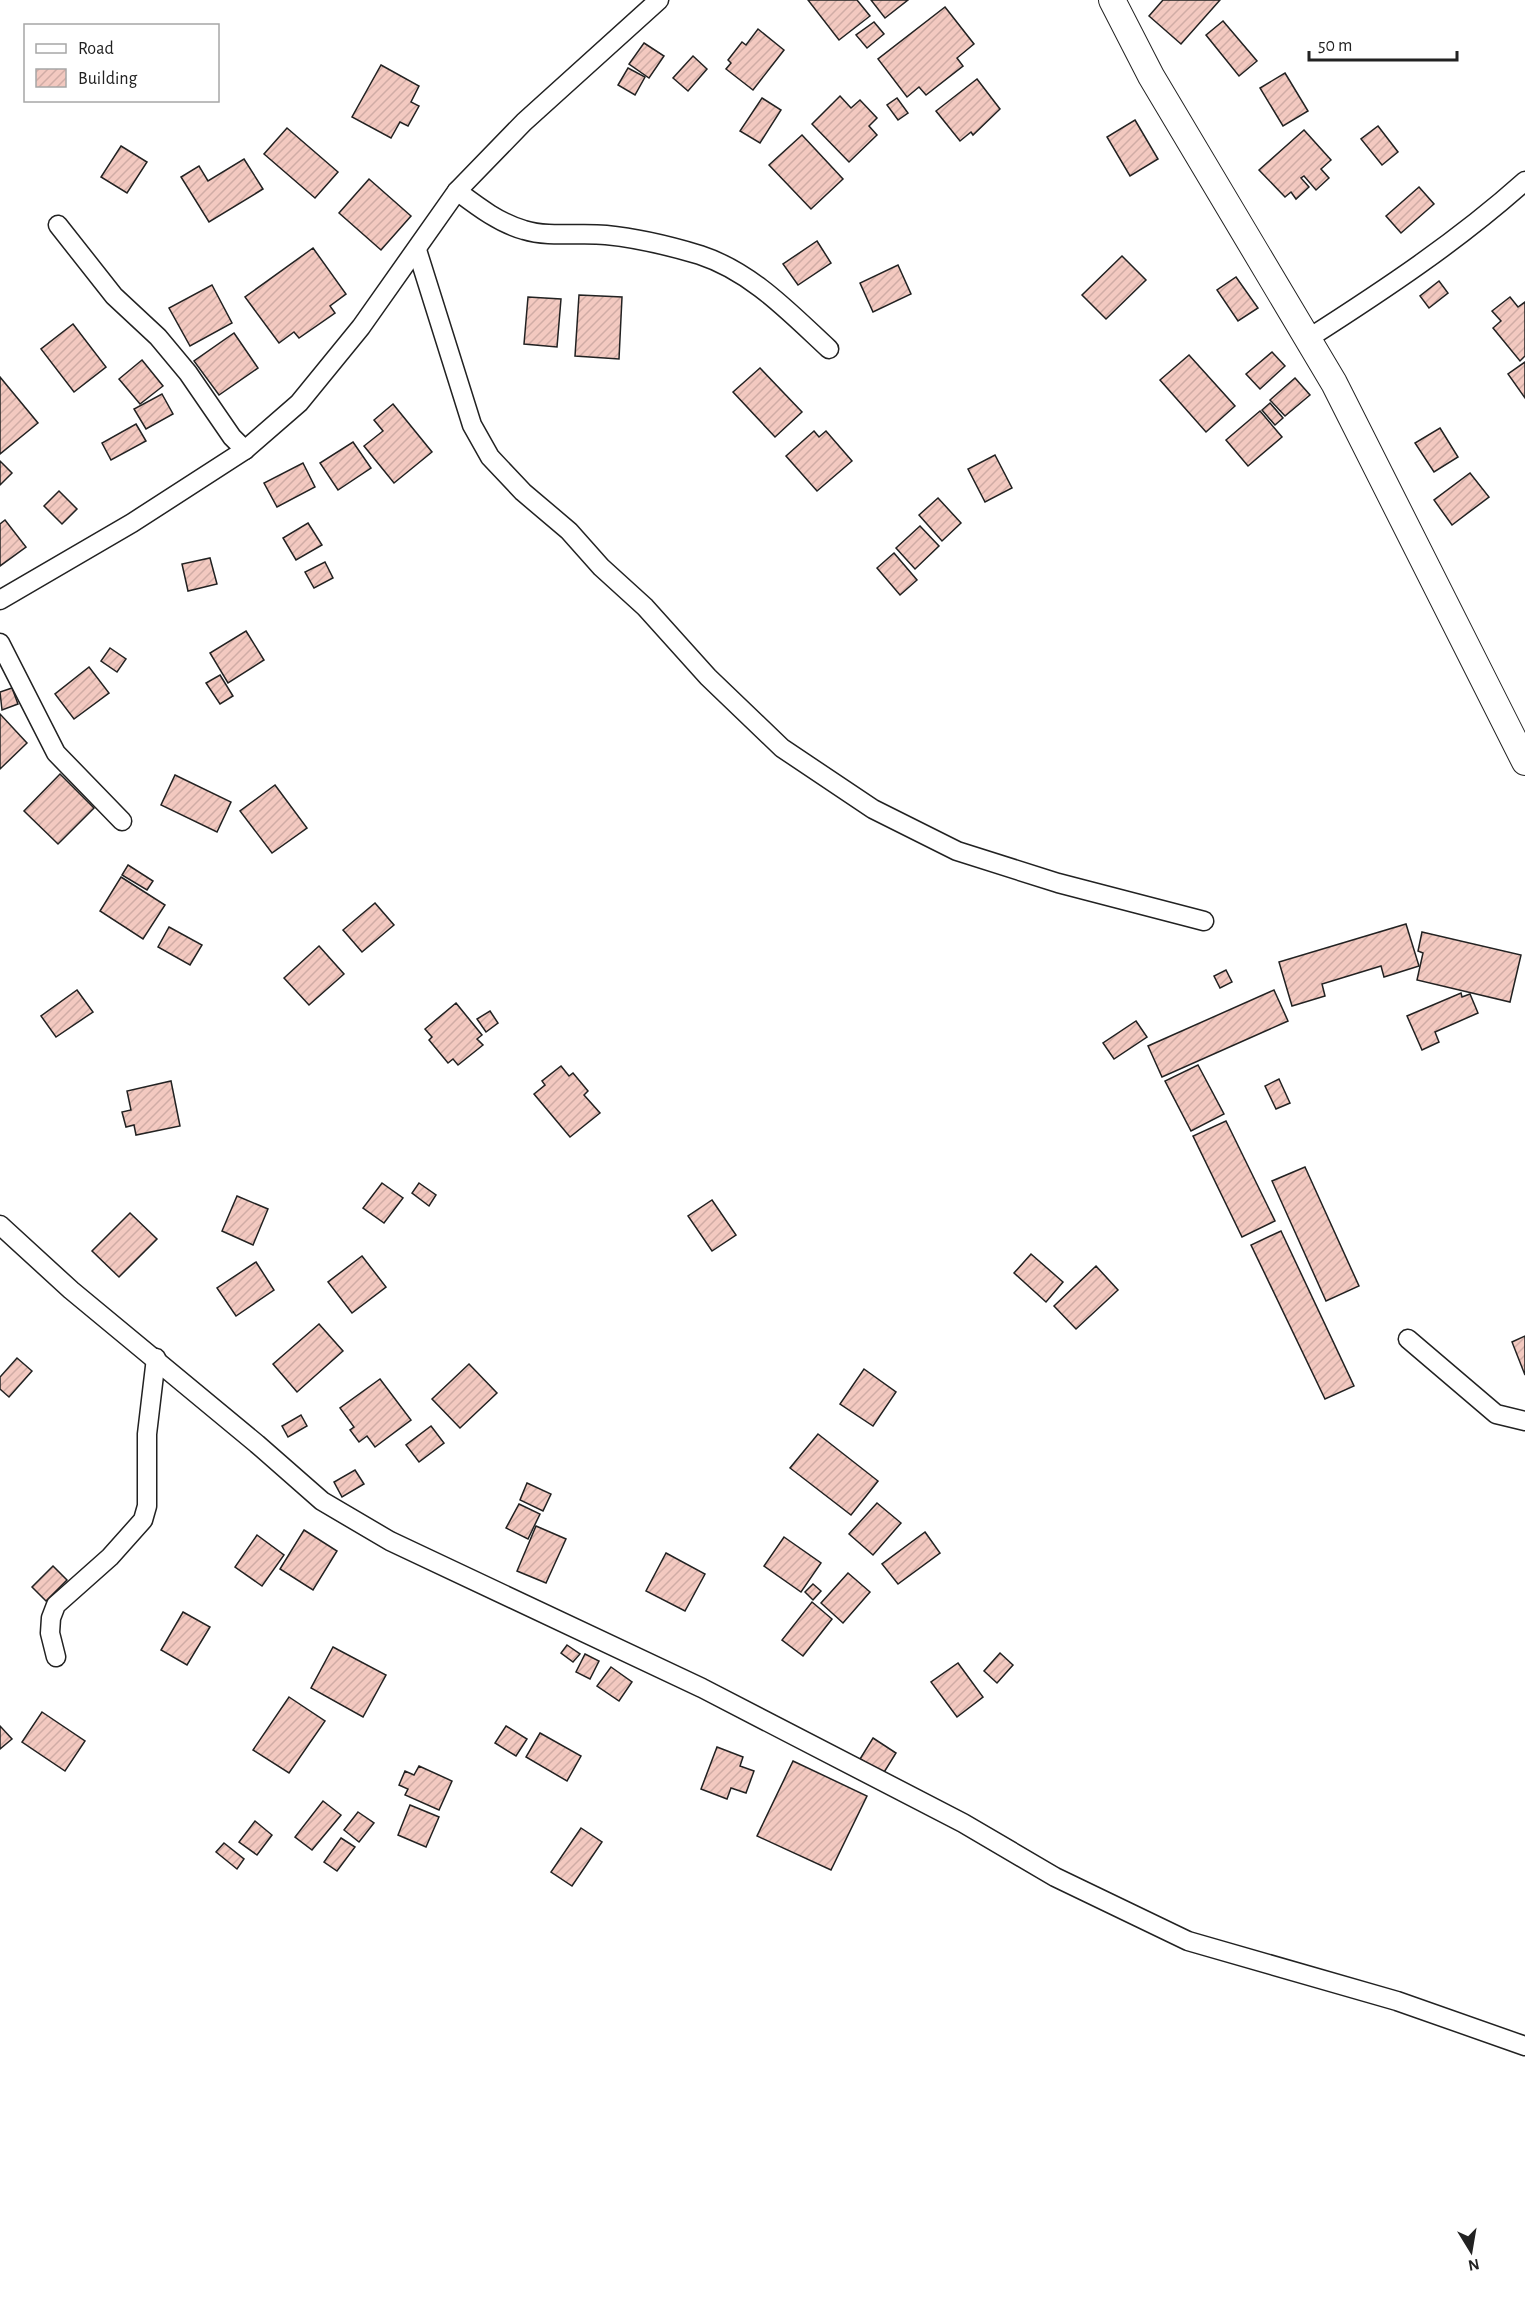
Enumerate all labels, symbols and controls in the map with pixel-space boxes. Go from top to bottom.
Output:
legend [24,24,219,102]
scale bar [1309,24,1458,62]
text: 50 m [1318,37,1352,55]
text: Road [78,40,114,58]
text: Building [78,70,138,88]
north arrow [1441,2221,1501,2281]
text: N [1467,2256,1481,2274]

